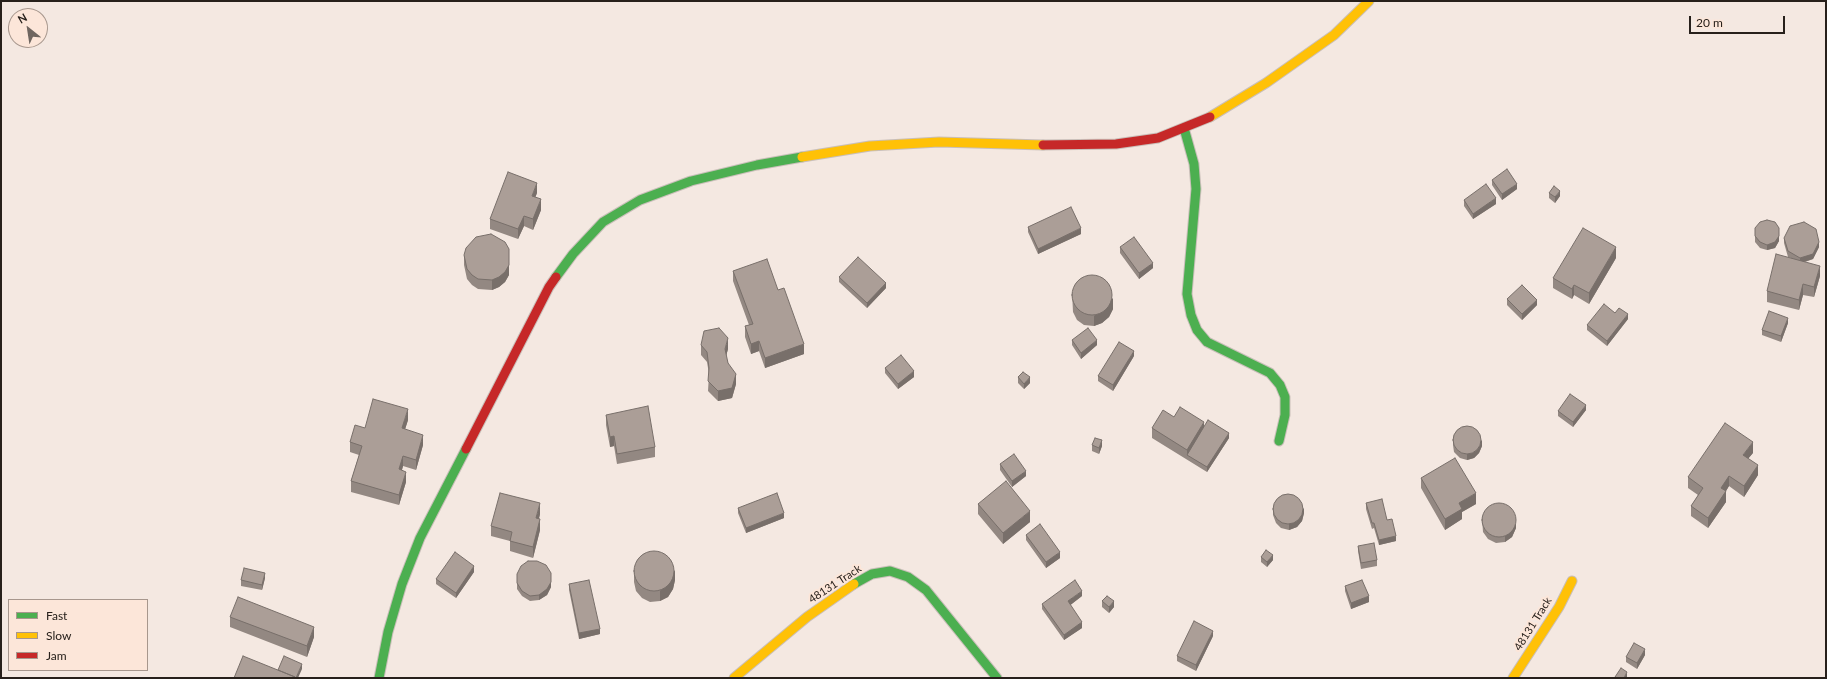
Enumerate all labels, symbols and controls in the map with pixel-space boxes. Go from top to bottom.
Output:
north arrow [8,8,48,48]
scale bar [1691,8,1787,34]
text: N [15,10,29,26]
text: 20 m [1696,15,1723,30]
street label: 48131 Track [806,562,864,606]
street label: 48131 Track [1511,595,1555,653]
legend [8,599,148,671]
text: Fast [46,608,67,623]
text: Slow [46,628,71,643]
text: Jam [46,648,67,663]

